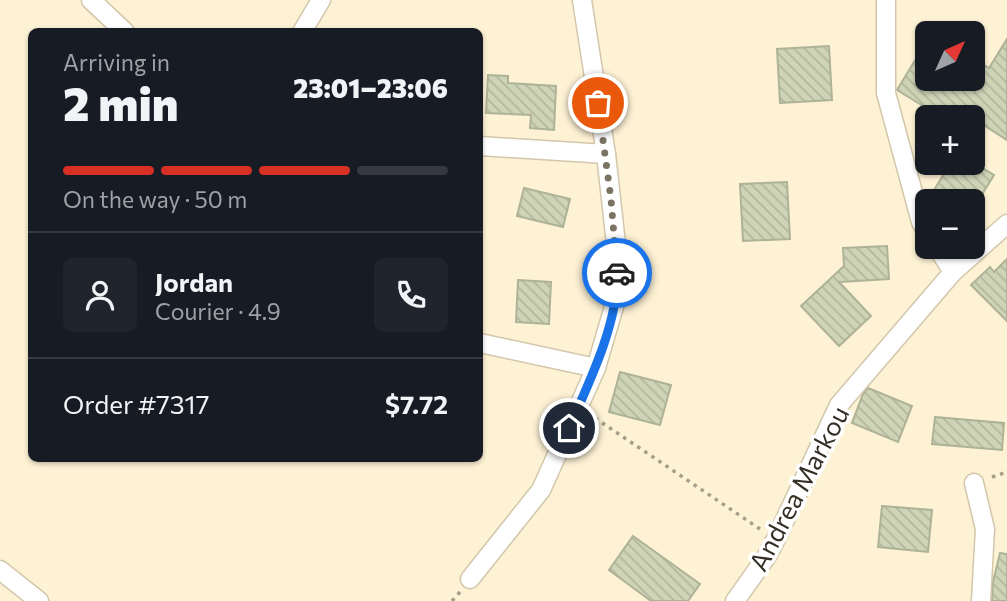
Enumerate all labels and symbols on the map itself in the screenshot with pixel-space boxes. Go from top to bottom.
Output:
north arrow [915,21,985,91]
pin [568,73,628,133]
courier [582,238,652,308]
pin [539,398,599,458]
street label: Andrea Markou [742,400,854,576]

